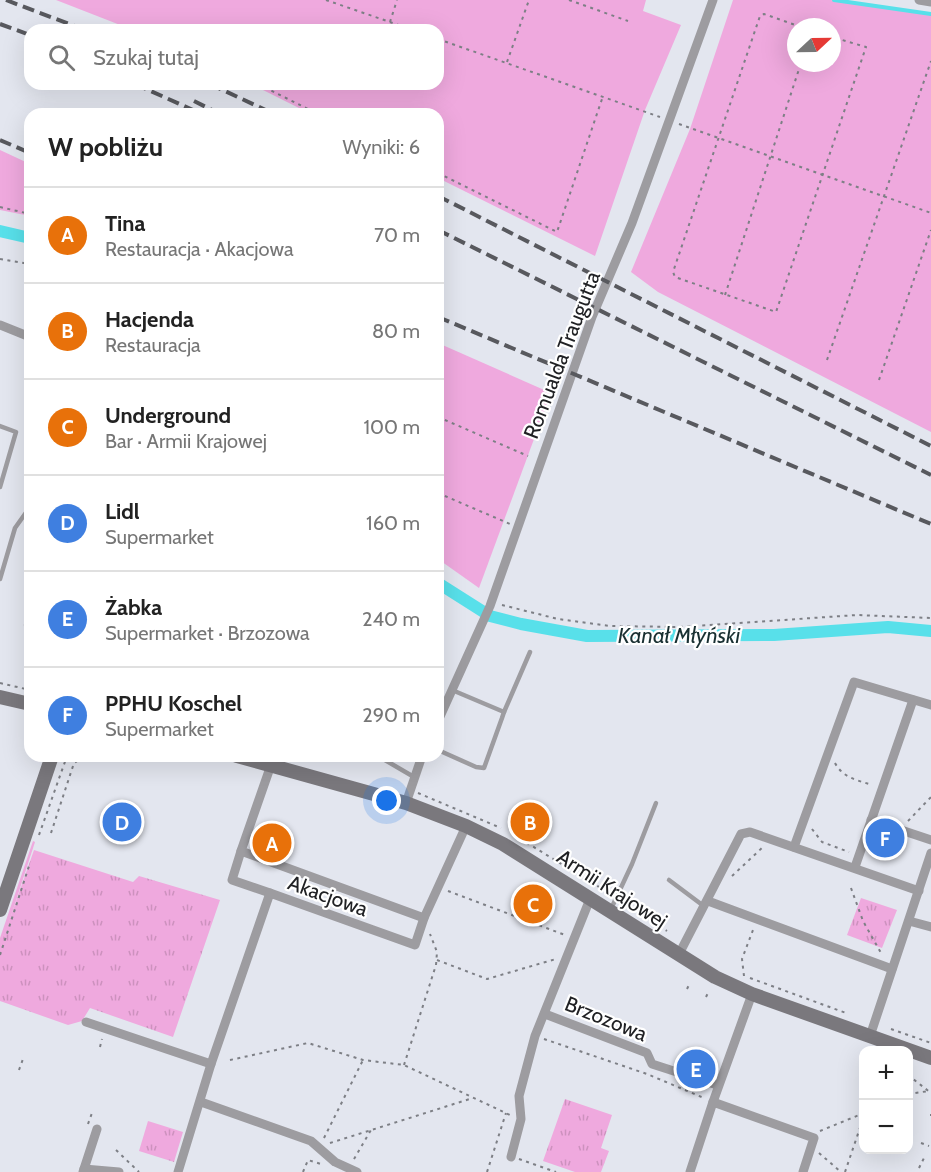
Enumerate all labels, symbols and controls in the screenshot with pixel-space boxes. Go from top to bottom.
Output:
north arrow [787,18,841,72]
search box [24,24,444,90]
icon: search [45,41,78,74]
text: Szukaj tutaj [93,44,199,71]
text: W pobliżu [48,131,163,163]
text: Wyniki: 6 [343,135,420,159]
text: Tina [105,210,145,237]
text: A [61,223,74,247]
text: 70 m [374,223,420,247]
text: Restauracja · Akacjowa [105,237,294,261]
street label: Romualda Traugutta [518,268,605,442]
text: Hacjenda [105,306,194,333]
text: B [61,319,74,343]
text: 80 m [372,319,420,343]
text: Restauracja [105,333,201,357]
text: Underground [105,402,231,429]
text: C [61,415,74,439]
text: 100 m [364,415,420,439]
text: Bar · Armii Krajowej [105,429,267,453]
text: Lidl [105,498,140,525]
text: D [60,511,75,535]
text: 160 m [366,511,420,535]
text: Supermarket [105,525,214,549]
text: Żabka [105,594,162,621]
text: E [62,607,73,631]
text: 240 m [362,607,420,631]
text: Supermarket · Brzozowa [105,621,310,645]
water label: Kanał Młyński [618,622,740,649]
text: PPHU Koschel [105,690,242,717]
text: F [62,703,73,727]
text: 290 m [362,703,420,727]
text: Supermarket [105,717,214,741]
your location [372,786,401,815]
pin: D [102,800,142,844]
pin: B [510,800,550,844]
pin: F [866,816,904,860]
pin: A [252,820,292,866]
street label: Armii Krajowej [552,844,672,934]
street label: Akacjowa [285,870,371,922]
pin: C [514,882,552,926]
street label: Brzozowa [561,991,651,1046]
pin: E [676,1046,716,1092]
map controls [859,1046,913,1154]
button: + [859,1046,913,1100]
button: − [859,1100,913,1154]

